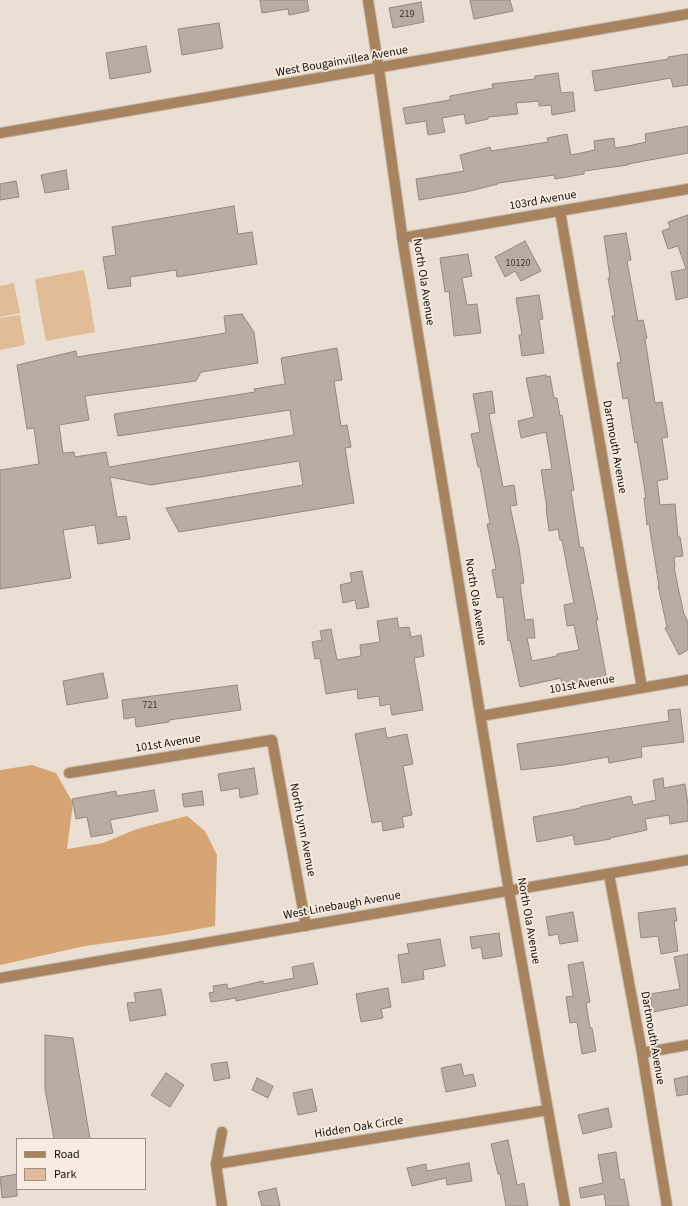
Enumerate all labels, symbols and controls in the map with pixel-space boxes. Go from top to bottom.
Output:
house number: 219 [400,9,414,21]
street label: West Bougainvillea Avenue [275,43,409,81]
street label: 103rd Avenue [508,188,578,214]
street label: North Ola Avenue [409,237,437,327]
house number: 10120 [506,258,530,270]
street label: Dartmouth Avenue [599,399,629,495]
street label: North Ola Avenue [461,557,489,647]
street label: 101st Avenue [548,672,616,698]
house number: 721 [143,700,157,712]
street label: 101st Avenue [134,732,202,756]
street label: North Lynn Avenue [286,782,318,878]
street label: North Ola Avenue [513,876,543,966]
street label: West Linebaugh Avenue [282,889,402,923]
street label: Dartmouth Avenue [637,990,667,1086]
street label: Hidden Oak Circle [314,1114,404,1142]
legend [16,1138,146,1190]
text: Road [54,1146,80,1163]
text: Park [54,1166,76,1183]

